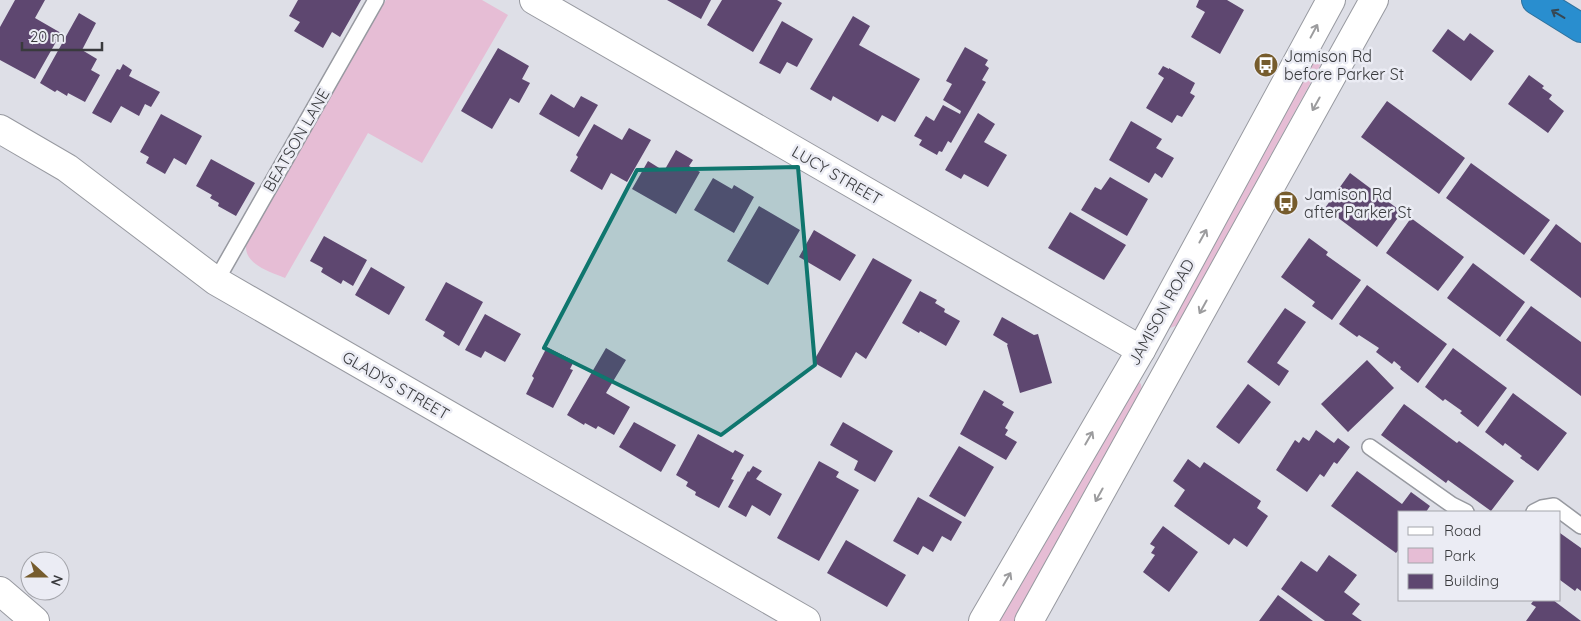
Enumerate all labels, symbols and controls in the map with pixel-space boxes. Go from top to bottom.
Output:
one-way arrow [1552,8,1566,18]
scale bar [22,20,102,52]
one-way arrow [1309,24,1319,39]
text: 20 m [30,27,65,46]
place label: Jamison Rd before Parker St [1284,46,1404,84]
bus stop icon: Jamison Rd before Parker St [1253,52,1279,78]
street label: BEATSON LANE [258,85,334,195]
one-way arrow [1311,96,1321,111]
street label: LUCY STREET [788,141,886,209]
place label: Jamison Rd after Parker St [1304,184,1412,222]
bus stop icon: Jamison Rd after Parker St [1273,190,1299,216]
one-way arrow [1198,228,1208,243]
street label: JAMISON ROAD [1124,255,1198,369]
one-way arrow [1198,299,1208,314]
street label: GLADYS STREET [339,346,453,424]
one-way arrow [1084,431,1094,446]
one-way arrow [1093,487,1103,502]
legend [1398,511,1561,601]
text: Road [1444,521,1481,540]
text: Park [1444,546,1476,565]
north arrow [20,551,70,601]
text: Building [1444,571,1499,590]
one-way arrow [1003,572,1013,586]
text: N [47,573,67,589]

